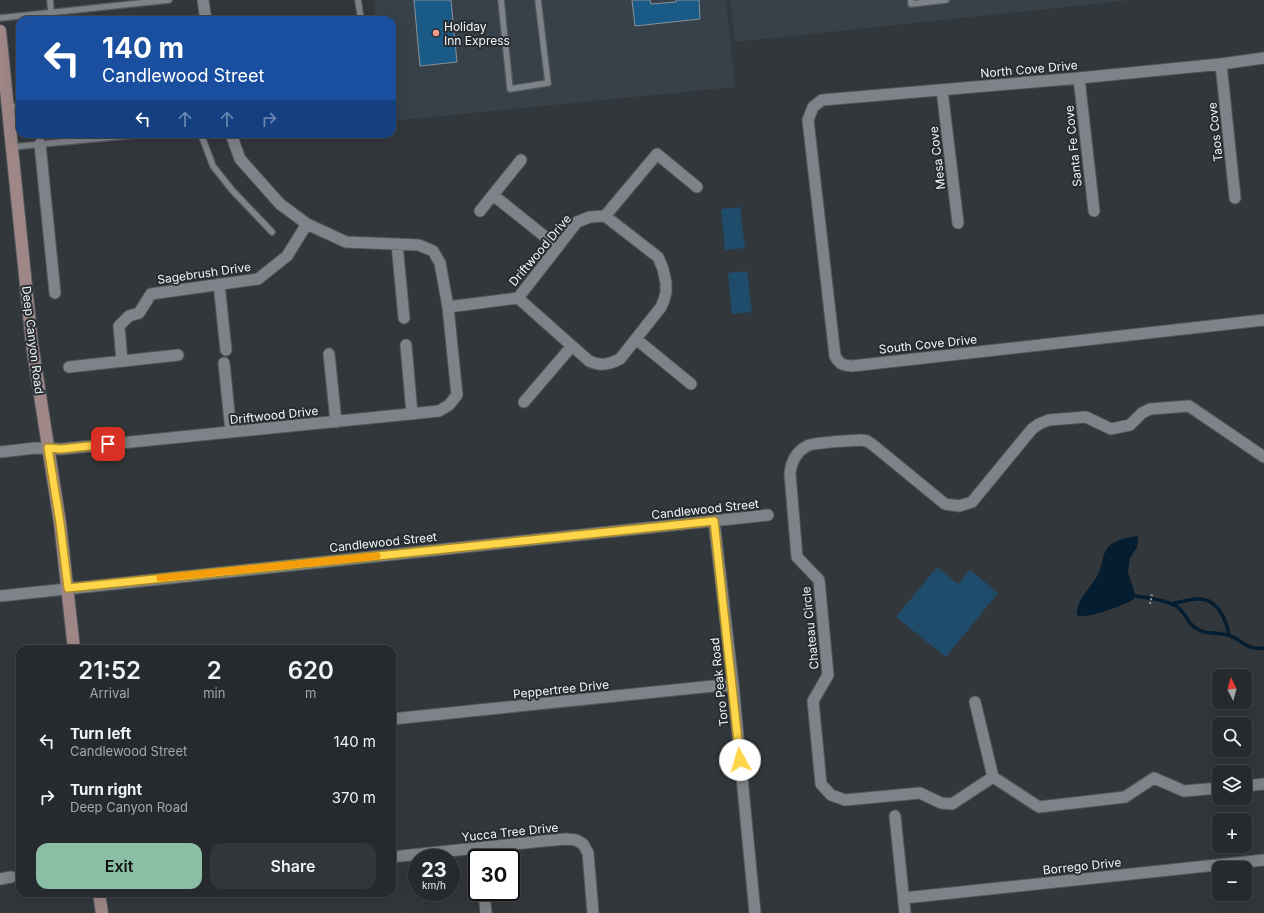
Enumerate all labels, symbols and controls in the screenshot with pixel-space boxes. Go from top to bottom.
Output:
place label: Holiday Inn Express [444,19,510,48]
marker: Holiday Inn Express [431,28,441,38]
text: 140 m [102,31,184,65]
icon: left [36,32,88,84]
street label: North Cove Drive [980,57,1078,81]
text: Candlewood Street [102,65,264,86]
street label: Taos Cove [1204,102,1226,162]
street label: Santa Fe Cove [1061,105,1085,187]
icon: left [132,108,154,130]
icon: ahead [174,108,196,130]
icon: ahead [216,108,238,130]
icon: right [258,108,280,130]
street label: Mesa Cove [926,126,948,190]
street label: Driftwood Drive [506,211,574,289]
street label: Sagebrush Drive [156,259,252,287]
street label: Deep Canyon Road [19,285,47,395]
street label: South Cove Drive [878,331,978,357]
street label: Driftwood Drive [229,403,319,427]
pin [91,427,125,461]
icon: arrive [97,433,119,455]
street label: Candlewood Street [650,496,760,522]
street label: Candlewood Street [328,529,438,555]
street label: Chateau Circle [798,586,822,670]
street label: Toro Peak Road [707,637,731,727]
text: 21:52 [78,656,141,685]
text: 2 [207,656,222,685]
text: 620 [288,656,334,685]
north arrow [1212,669,1252,709]
map controls [1212,669,1252,901]
street label: Peppertree Drive [512,677,610,701]
text: Arrival [90,685,130,701]
text: min [203,685,225,701]
text: m [305,685,316,701]
button: search [1212,717,1252,757]
text: Turn left [70,724,131,743]
icon: left [36,730,58,752]
text: 140 m [333,732,376,751]
position arrow [719,739,761,781]
text: Candlewood Street [70,743,187,759]
button: layers [1212,765,1252,805]
text: Turn right [70,780,142,799]
icon: right [36,786,58,808]
text: 370 m [332,788,376,807]
text: Deep Canyon Road [70,799,188,815]
button: + [1212,813,1252,853]
street label: Yucca Tree Drive [461,819,559,845]
button: Exit [36,843,202,889]
button: Share [210,843,376,889]
speed limit sign: 30 [468,849,520,901]
street label: Borrego Drive [1042,854,1122,878]
text: 23 [421,858,447,882]
button: − [1212,861,1252,901]
text: km/h [422,879,446,891]

